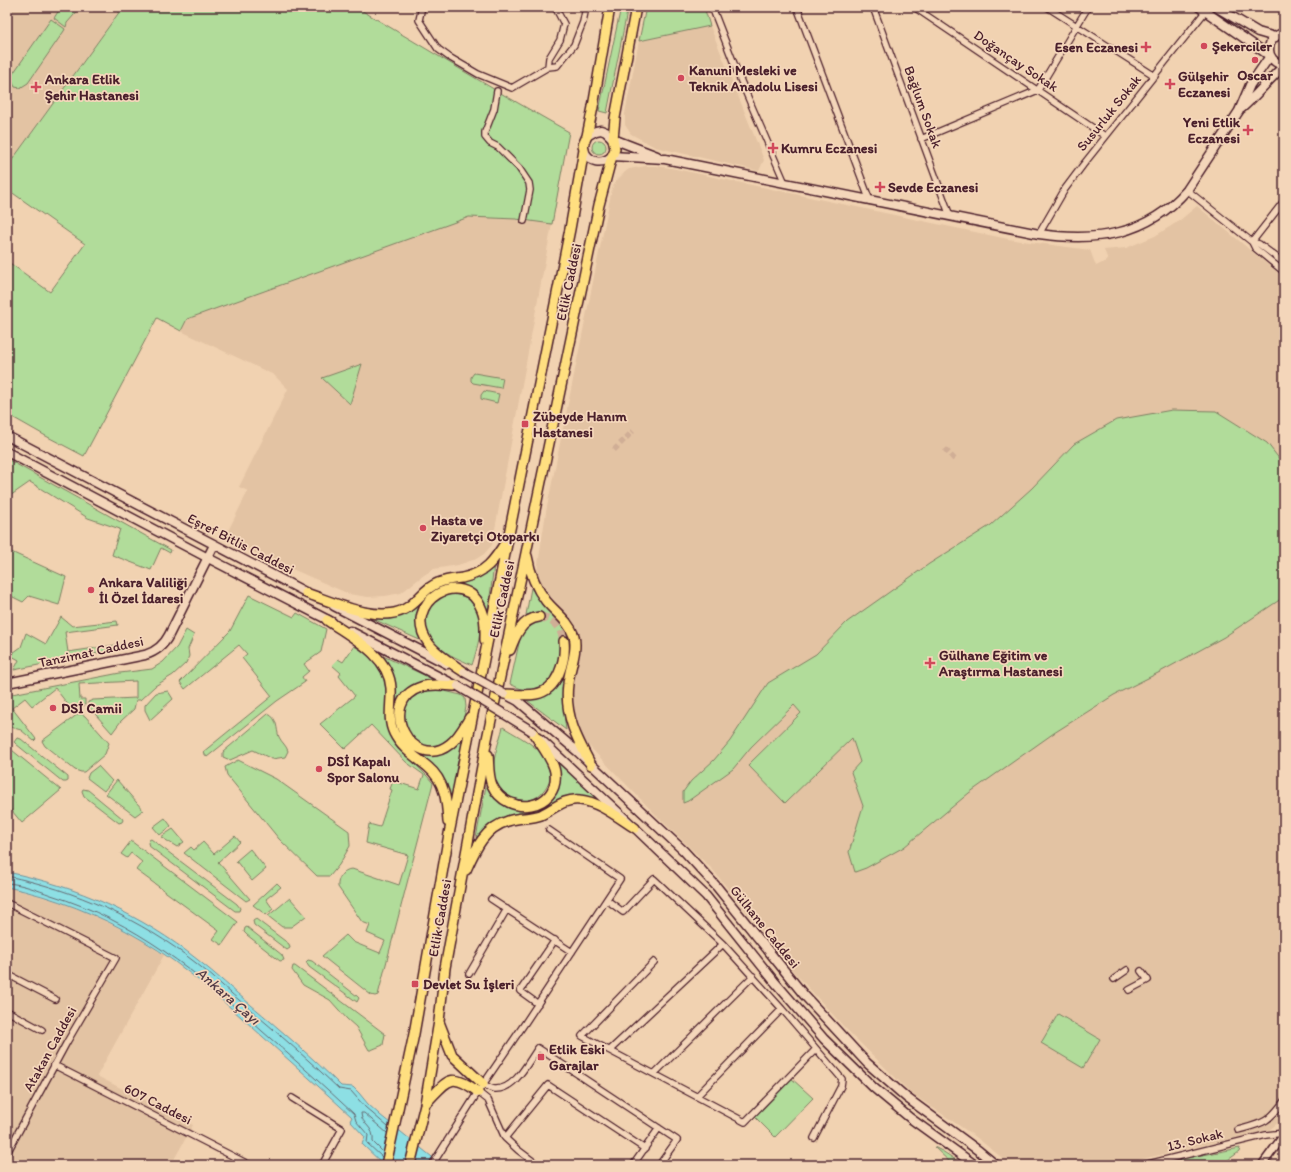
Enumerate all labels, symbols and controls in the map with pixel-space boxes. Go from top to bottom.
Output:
street label: Doğançay Sokak [970,26,1062,96]
place label: Şekerciler [1212,38,1273,55]
place label: Esen Eczanesi [1055,39,1138,56]
marker: Şekerciler [1199,41,1209,51]
marker: Esen Eczanesi [1141,42,1151,52]
marker: Oscar [1250,55,1260,65]
place label: Kanuni Mesleki ve Teknik Anadolu Lisesi [688,62,818,95]
street label: Bağlum Sokak [900,64,946,151]
place label: Oscar [1237,67,1273,84]
place label: Gülşehir Eczanesi [1178,68,1230,101]
place label: Ankara Etlik Şehir Hastanesi [44,71,139,104]
street label: Susurluk Sokak [1073,71,1145,155]
marker: Kanuni Mesleki ve Teknik Anadolu Lisesi [676,73,686,83]
marker: Gülşehir Eczanesi [1165,79,1175,89]
marker: Ankara Etlik Şehir Hastanesi [30,81,42,93]
place label: Yeni Etlik Eczanesi [1182,114,1241,147]
marker: Yeni Etlik Eczanesi [1243,125,1253,135]
place label: Kumru Eczanesi [781,140,877,157]
marker: Kumru Eczanesi [768,143,778,153]
place label: Sevde Eczanesi [888,179,978,196]
marker: Sevde Eczanesi [875,182,885,192]
street label: Etlik Caddesi [553,242,585,322]
place label: Zübeyde Hanım Hastanesi [533,408,627,441]
marker: Zübeyde Hanım Hastanesi [520,419,530,429]
street label: Eşref Bitlis Caddesi [185,510,297,578]
place label: Hasta ve Ziyaretçi Otoparkı [431,512,540,545]
marker: Hasta ve Ziyaretçi Otoparkı [418,523,428,533]
street label: Etlik Caddesi [486,559,518,639]
place label: Ankara Valiliği İl Özel İdaresi [98,574,187,607]
marker: Ankara Valiliği İl Özel İdaresi [86,585,96,595]
street label: Tanzimat Caddesi [37,633,145,671]
place label: Gülhane Eğitim ve Araştırma Hastanesi [938,647,1063,680]
marker: Gülhane Eğitim ve Araştırma Hastanesi [924,657,936,669]
place label: DSİ Camii [61,700,122,717]
marker: DSİ Camii [48,703,58,713]
place label: DSİ Kapalı Spor Salonu [327,753,400,786]
marker: DSİ Kapalı Spor Salonu [314,764,324,774]
street label: Etlik Caddesi [425,878,455,958]
street label: Gülhane Caddesi [726,882,804,972]
water label: Ankara Çayı [192,963,264,1029]
place label: Devlet Su İşleri [423,976,514,993]
marker: Devlet Su İşleri [410,979,420,989]
street label: Atakan Caddesi [20,1003,80,1095]
place label: Etlik Eski Garajlar [549,1041,605,1074]
marker: Etlik Eski Garajlar [536,1052,546,1062]
street label: 607 Caddesi [121,1080,195,1128]
street label: 13. Sokak [1165,1125,1225,1155]

